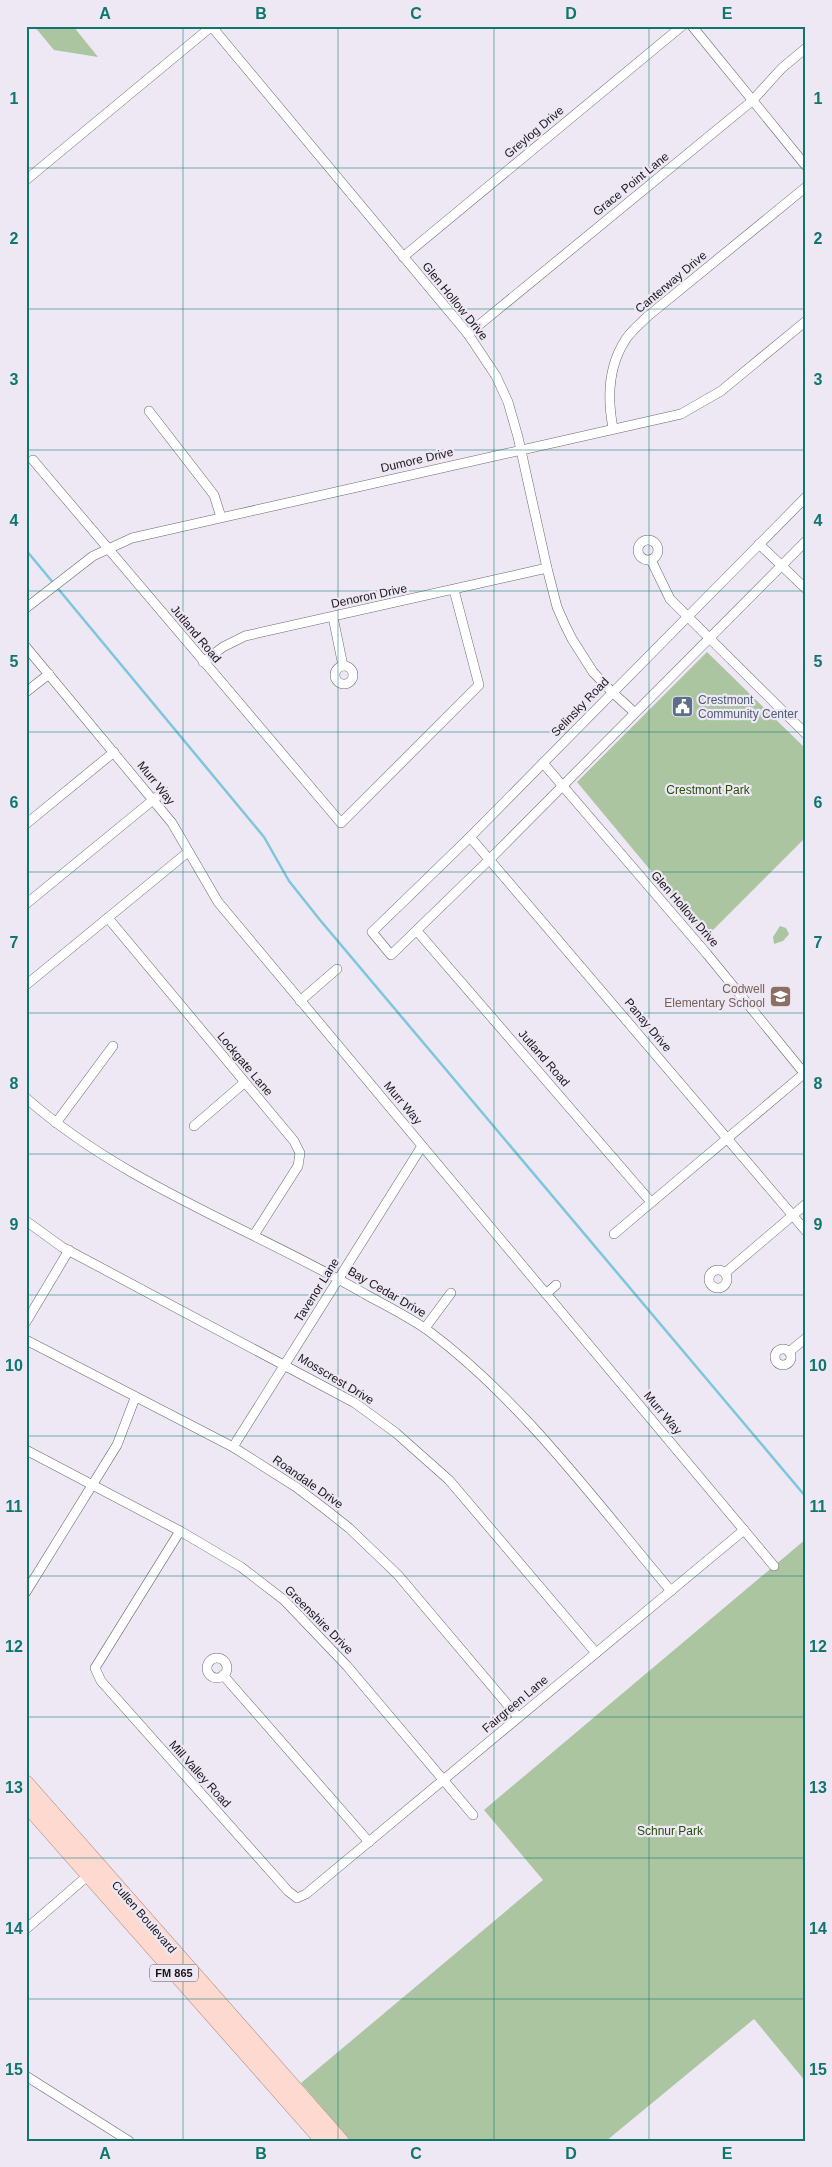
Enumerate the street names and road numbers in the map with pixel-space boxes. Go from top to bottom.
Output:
street label: Greylog Drive [501,103,567,161]
street label: Grace Point Lane [590,149,672,219]
street label: Canterway Drive [633,248,710,316]
street label: Glen Hollow Drive [419,259,491,343]
street label: Dumore Drive [379,445,455,475]
street label: Denoron Drive [330,581,409,611]
street label: Jutland Road [168,602,224,666]
street label: Selinsky Road [548,675,612,739]
street label: Murr Way [134,759,178,807]
street label: Glen Hollow Drive [648,868,722,950]
street label: Panay Drive [622,995,675,1055]
street label: Jutland Road [516,1027,572,1089]
street label: Lockgate Lane [214,1029,276,1099]
street label: Murr Way [381,1079,425,1127]
street label: Tavenor Lane [292,1255,342,1325]
street label: Bay Cedar Drive [345,1264,429,1320]
street label: Mosscrest Drive [296,1351,377,1407]
street label: Murr Way [641,1389,685,1437]
street label: Roandale Drive [270,1453,346,1512]
street label: Greenshire Drive [282,1583,356,1657]
street label: Fairgreen Lane [479,1672,551,1736]
street label: Mill Valley Road [166,1738,234,1810]
street label: Cullen Boulevard [109,1878,179,1956]
road number: FM 865 [150,1965,198,1982]

